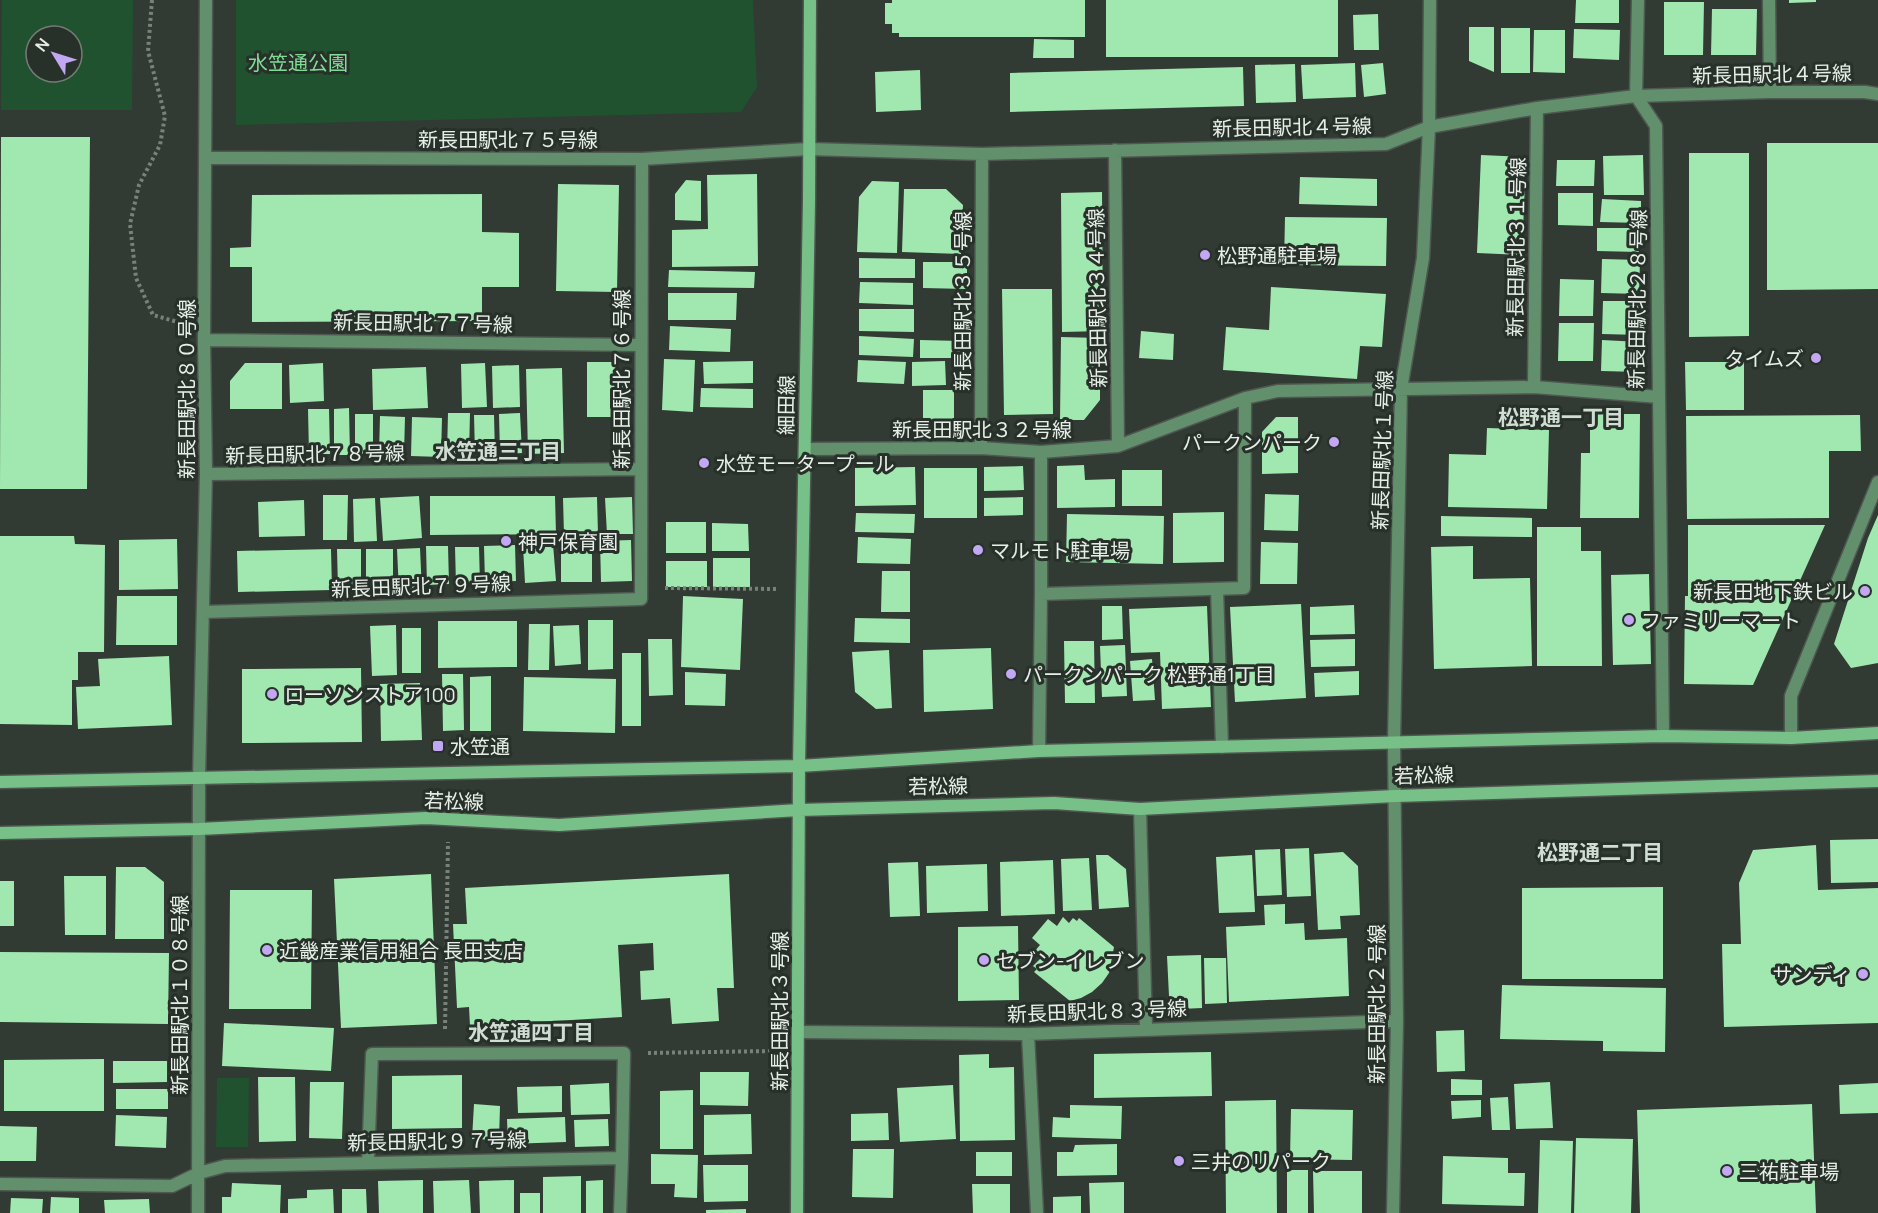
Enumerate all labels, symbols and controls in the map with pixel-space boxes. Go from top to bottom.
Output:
north arrow [24,24,84,84]
text: N [30,33,54,56]
park label: 水笠通公園 [248,49,348,76]
street label: 新長田駅北４号線 [1692,59,1852,89]
street label: 新長田駅北４号線 [1212,112,1372,142]
street label: 新長田駅北７５号線 [418,126,598,153]
street label: 新長田駅北３１号線 [1501,157,1531,337]
street label: 新長田駅北３４号線 [1082,208,1112,388]
street label: 新長田駅北２８号線 [1622,209,1652,389]
street label: 新長田駅北３５号線 [949,211,976,391]
place label: 松野通駐車場 [1217,242,1337,269]
marker: 松野通駐車場 [1198,248,1212,262]
street label: 新長田駅北７６号線 [608,289,635,469]
street label: 新長田駅北８０号線 [173,299,200,479]
street label: 新長田駅北７７号線 [333,308,513,338]
place label: タイムズ [1724,345,1804,372]
marker: タイムズ [1809,351,1823,365]
street label: 新長田駅北１号線 [1366,370,1398,530]
street label: 細田線 [772,375,800,435]
district label: 松野通一丁目 [1498,403,1624,431]
street label: 新長田駅北３２号線 [892,416,1072,443]
place label: パークンパーク [1182,429,1322,456]
marker: パークンパーク [1327,435,1341,449]
district label: 水笠通三丁目 [435,437,561,465]
street label: 新長田駅北７８号線 [225,439,405,469]
place label: 水笠モータープール [716,450,895,477]
marker: 水笠モータープール [697,456,711,470]
place label: 神戸保育園 [518,528,618,555]
marker: 神戸保育園 [499,534,513,548]
place label: マルモト駐車場 [990,537,1130,564]
marker: マルモト駐車場 [971,543,985,557]
street label: 新長田駅北７９号線 [331,569,511,603]
place label: 新長田地下鉄ビル [1693,578,1853,605]
marker: 新長田地下鉄ビル [1858,584,1872,598]
place label: ファミリーマート [1641,607,1801,634]
marker: ファミリーマート [1622,613,1636,627]
place label: パークンパーク 松野通1丁目 [1023,661,1275,688]
marker: パークンパーク 松野通1丁目 [1004,667,1018,681]
place label: ローソンストア100 [284,681,456,708]
marker: ローソンストア100 [265,687,279,701]
place label: 水笠通 [450,733,510,760]
marker: 水笠通 [431,739,445,753]
street label: 若松線 [1394,760,1454,790]
street label: 若松線 [908,772,968,800]
street label: 若松線 [424,786,484,816]
district label: 松野通二丁目 [1537,838,1663,866]
street label: 新長田駅北１０８号線 [166,895,193,1095]
street label: 新長田駅北２号線 [1363,924,1390,1084]
street label: 新長田駅北３号線 [766,931,793,1091]
place label: 近畿産業信用組合 長田支店 [279,937,523,964]
marker: 近畿産業信用組合 長田支店 [260,943,274,957]
place label: セブン-イレブン [996,947,1144,974]
marker: セブン-イレブン [977,953,991,967]
place label: サンディ [1772,961,1851,988]
marker: サンディ [1856,967,1870,981]
street label: 新長田駅北８３号線 [1007,994,1187,1028]
district label: 水笠通四丁目 [468,1018,594,1046]
street label: 新長田駅北９７号線 [347,1126,527,1156]
place label: 三井のリパーク [1191,1148,1331,1175]
marker: 三井のリパーク [1172,1154,1186,1168]
place label: 三祐駐車場 [1739,1158,1839,1185]
marker: 三祐駐車場 [1720,1164,1734,1178]

